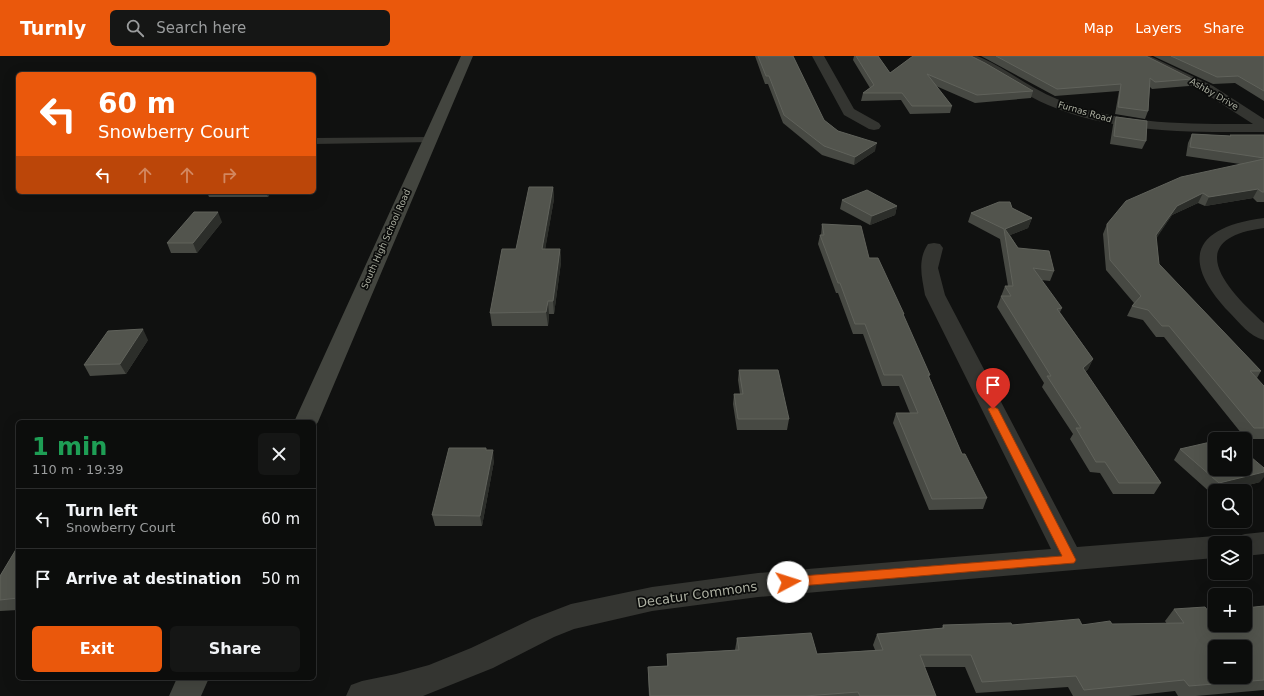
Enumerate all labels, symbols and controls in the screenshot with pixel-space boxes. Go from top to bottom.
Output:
search box [110,10,390,46]
text: Turnly [20,17,86,39]
icon: search [124,17,146,39]
text: Search here [156,19,246,37]
text: Map [1084,20,1113,36]
text: Layers [1135,20,1182,36]
text: Share [1204,20,1244,36]
street label: Ashby Drive [1188,76,1240,112]
text: 60 m [98,87,176,120]
icon: left [32,88,84,140]
street label: Furnas Road [1057,100,1113,124]
text: Snowberry Court [98,121,249,142]
icon: left [92,164,114,186]
icon: ahead [134,164,156,186]
icon: ahead [176,164,198,186]
icon: right [218,164,240,186]
street label: South High School Road [359,188,413,290]
pin [976,368,1010,409]
icon: arrive [982,374,1004,396]
map controls [1208,432,1252,684]
button: sound [1208,432,1252,476]
text: 1 min [32,433,107,461]
button: close [258,433,300,475]
text: 110 m · 19:39 [32,462,123,477]
button: search [1208,484,1252,528]
text: Turn left [66,502,138,520]
icon: left [32,508,54,530]
text: 60 m [262,510,300,528]
text: Snowberry Court [66,520,175,535]
button: layers [1208,536,1252,580]
position arrow [767,561,809,603]
icon: arrive [32,568,54,590]
text: Arrive at destination [66,570,241,588]
text: 50 m [262,570,300,588]
street label: Decatur Commons [636,579,758,610]
button: + [1208,588,1252,632]
button: Exit [32,626,162,672]
button: Share [170,626,300,672]
button: − [1208,640,1252,684]

